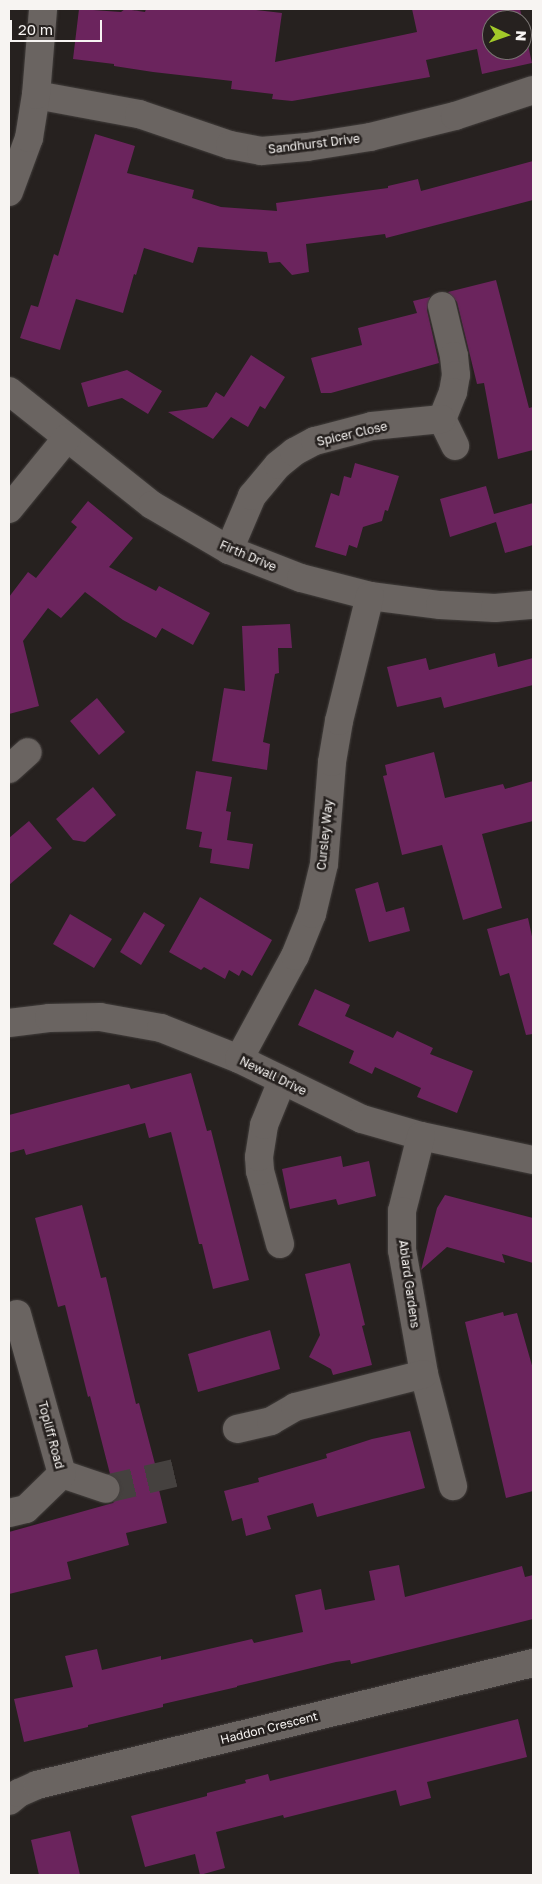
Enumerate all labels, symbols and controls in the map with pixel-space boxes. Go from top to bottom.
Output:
scale bar [12,10,105,42]
north arrow [482,10,532,60]
text: 20 m [18,20,53,38]
text: N [513,30,530,42]
street label: Sandhurst Drive [267,131,361,157]
street label: Spicer Close [315,419,389,449]
street label: Firth Drive [217,538,279,574]
street label: Cursley Way [314,799,336,871]
street label: Newall Drive [237,1054,309,1098]
street label: Ablard Gardens [396,1239,422,1329]
street label: Topliff Road [35,1400,67,1470]
street label: Haddon Crescent [219,1709,319,1747]

